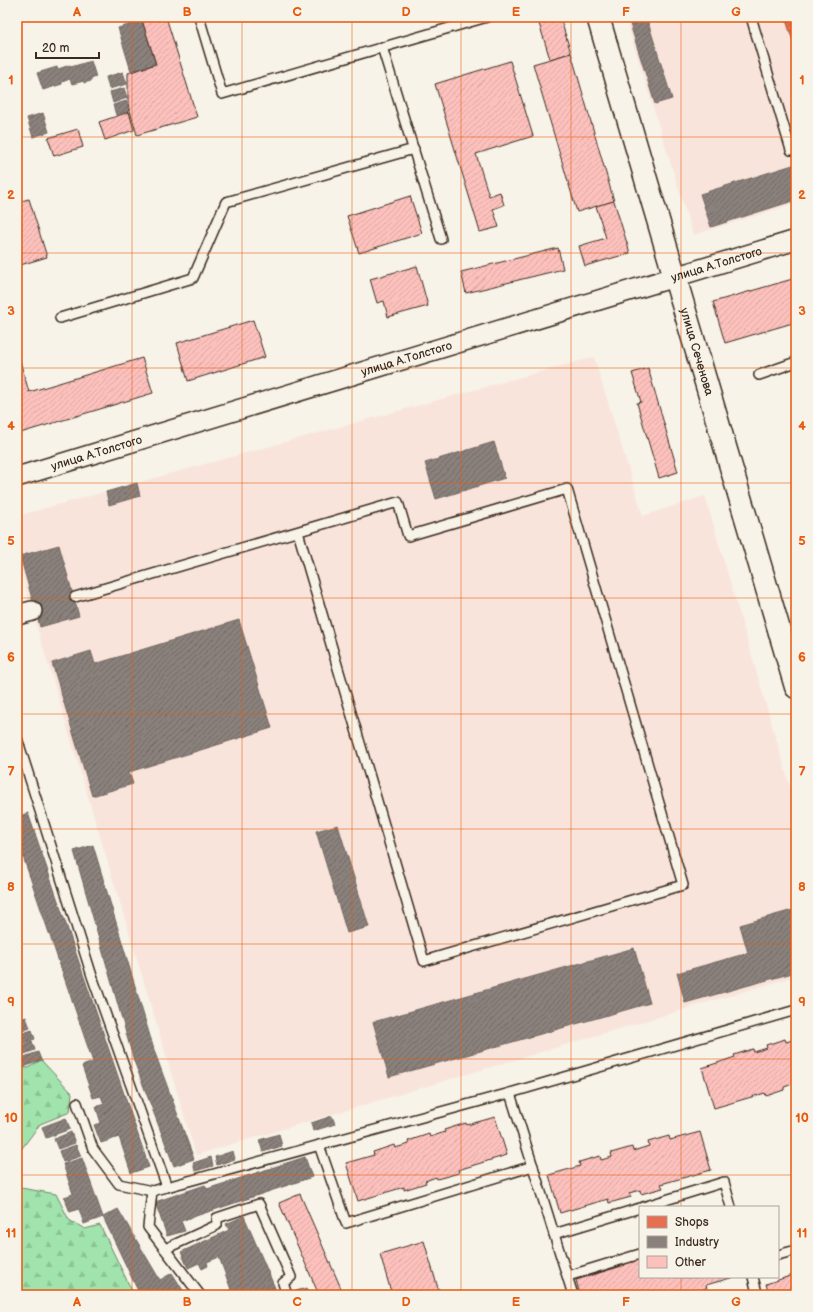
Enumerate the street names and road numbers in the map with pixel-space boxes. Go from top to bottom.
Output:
street label: улица А.Толстого [669,244,764,286]
street label: улица Сеченова [676,306,716,397]
street label: улица А.Толстого [359,338,454,380]
street label: улица А.Толстого [49,432,144,474]

